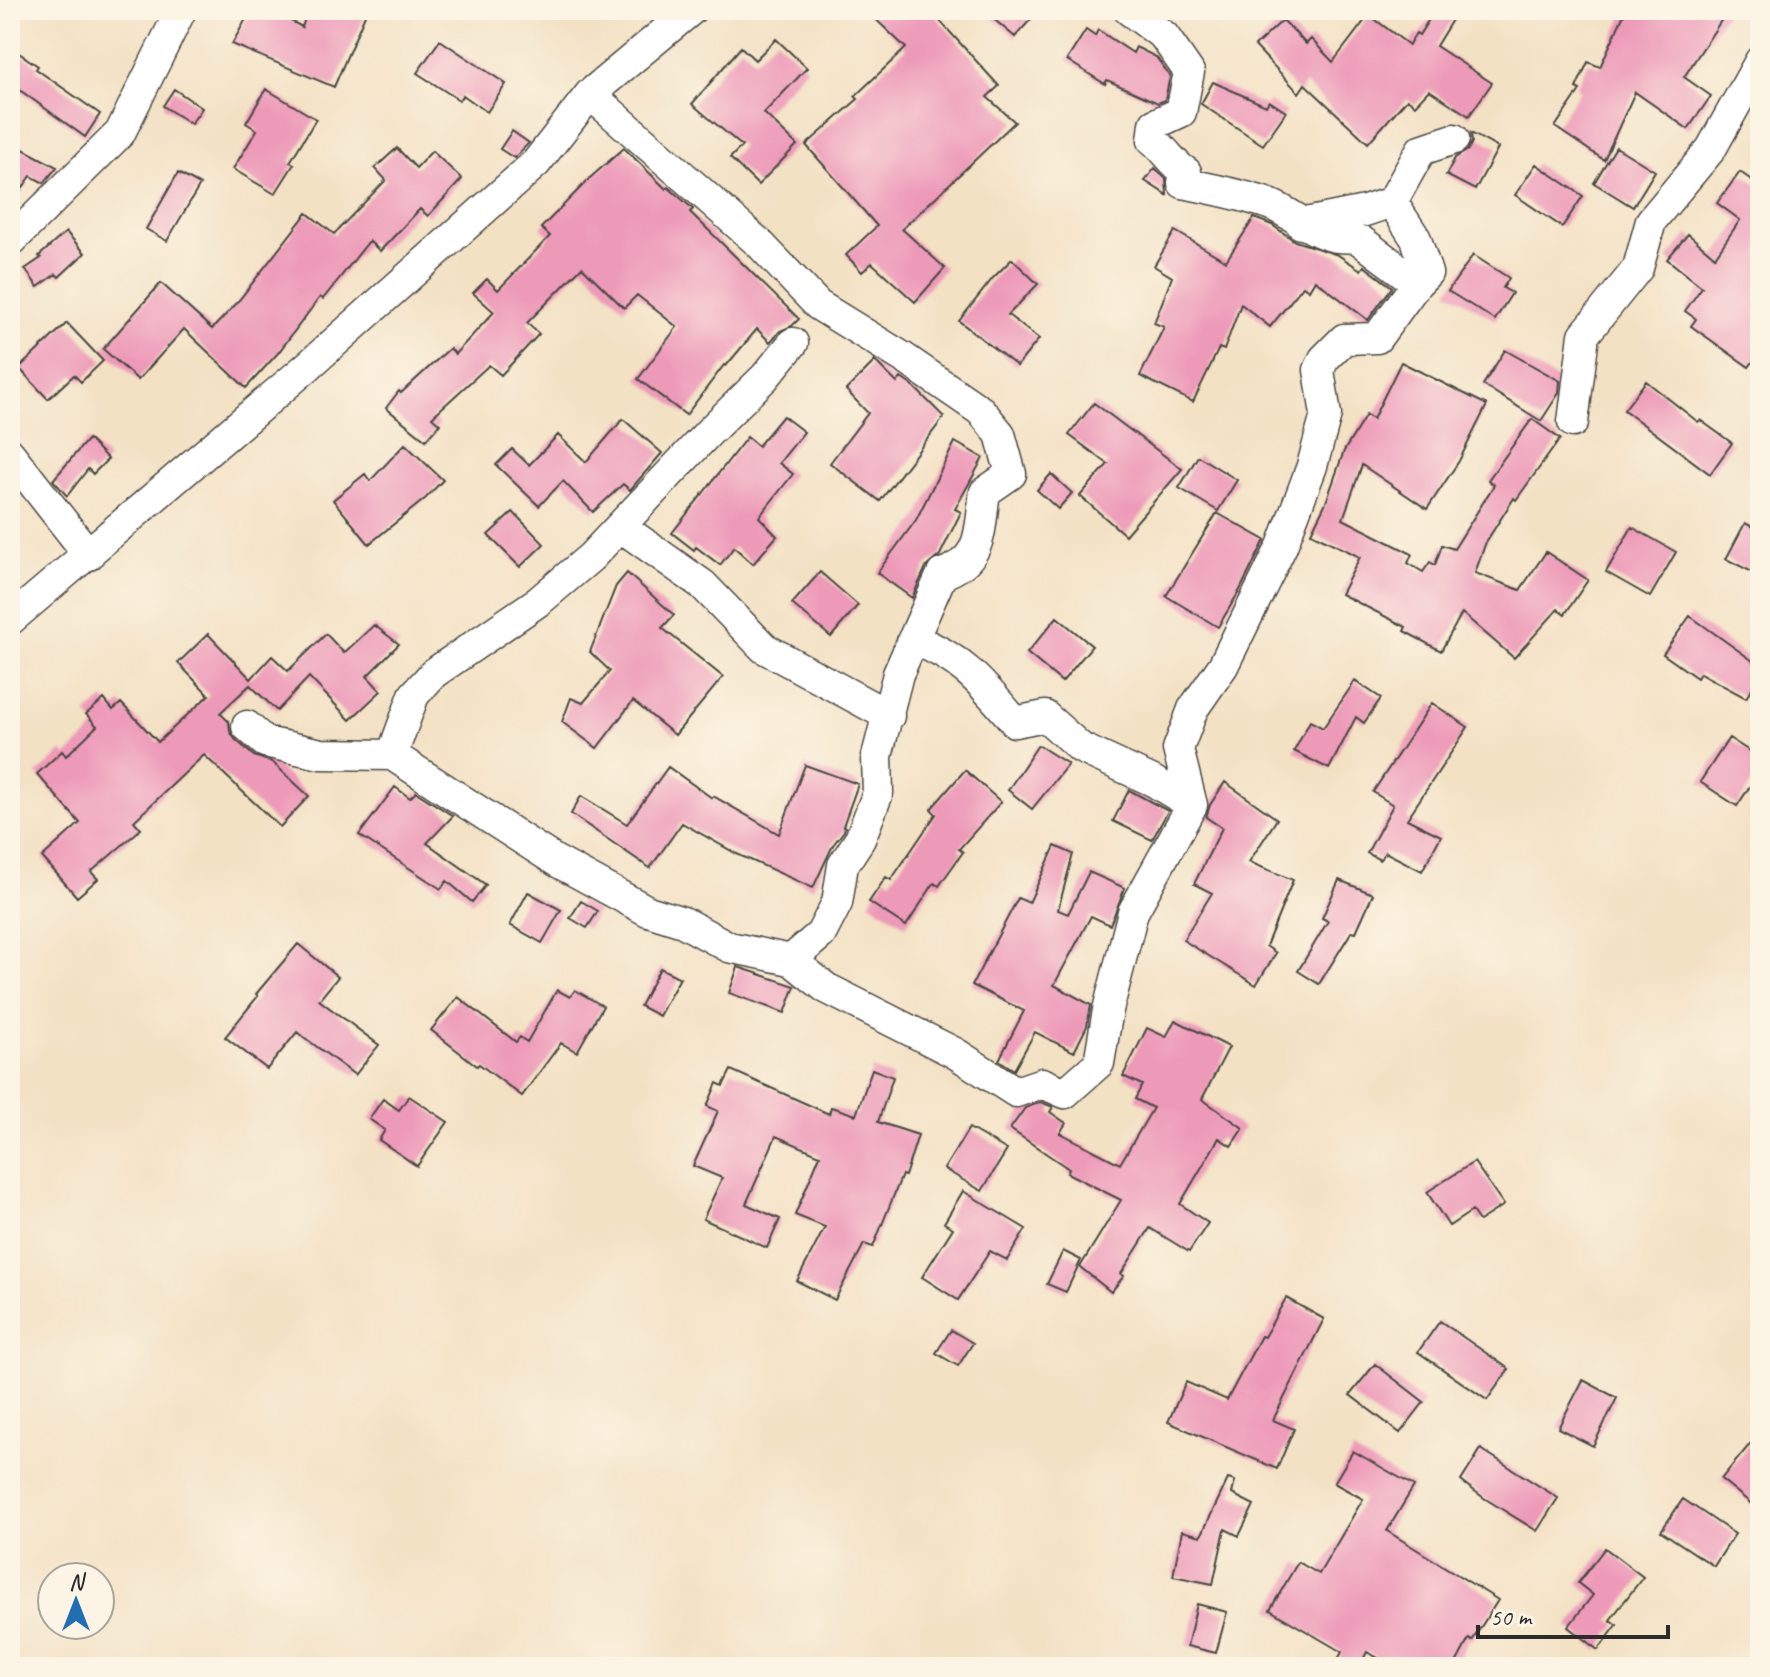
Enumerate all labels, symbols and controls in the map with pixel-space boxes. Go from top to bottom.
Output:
north arrow [36,1561,116,1641]
text: N [69,1568,86,1596]
scale bar [1478,1589,1668,1639]
text: 50 m [1490,1602,1533,1632]

